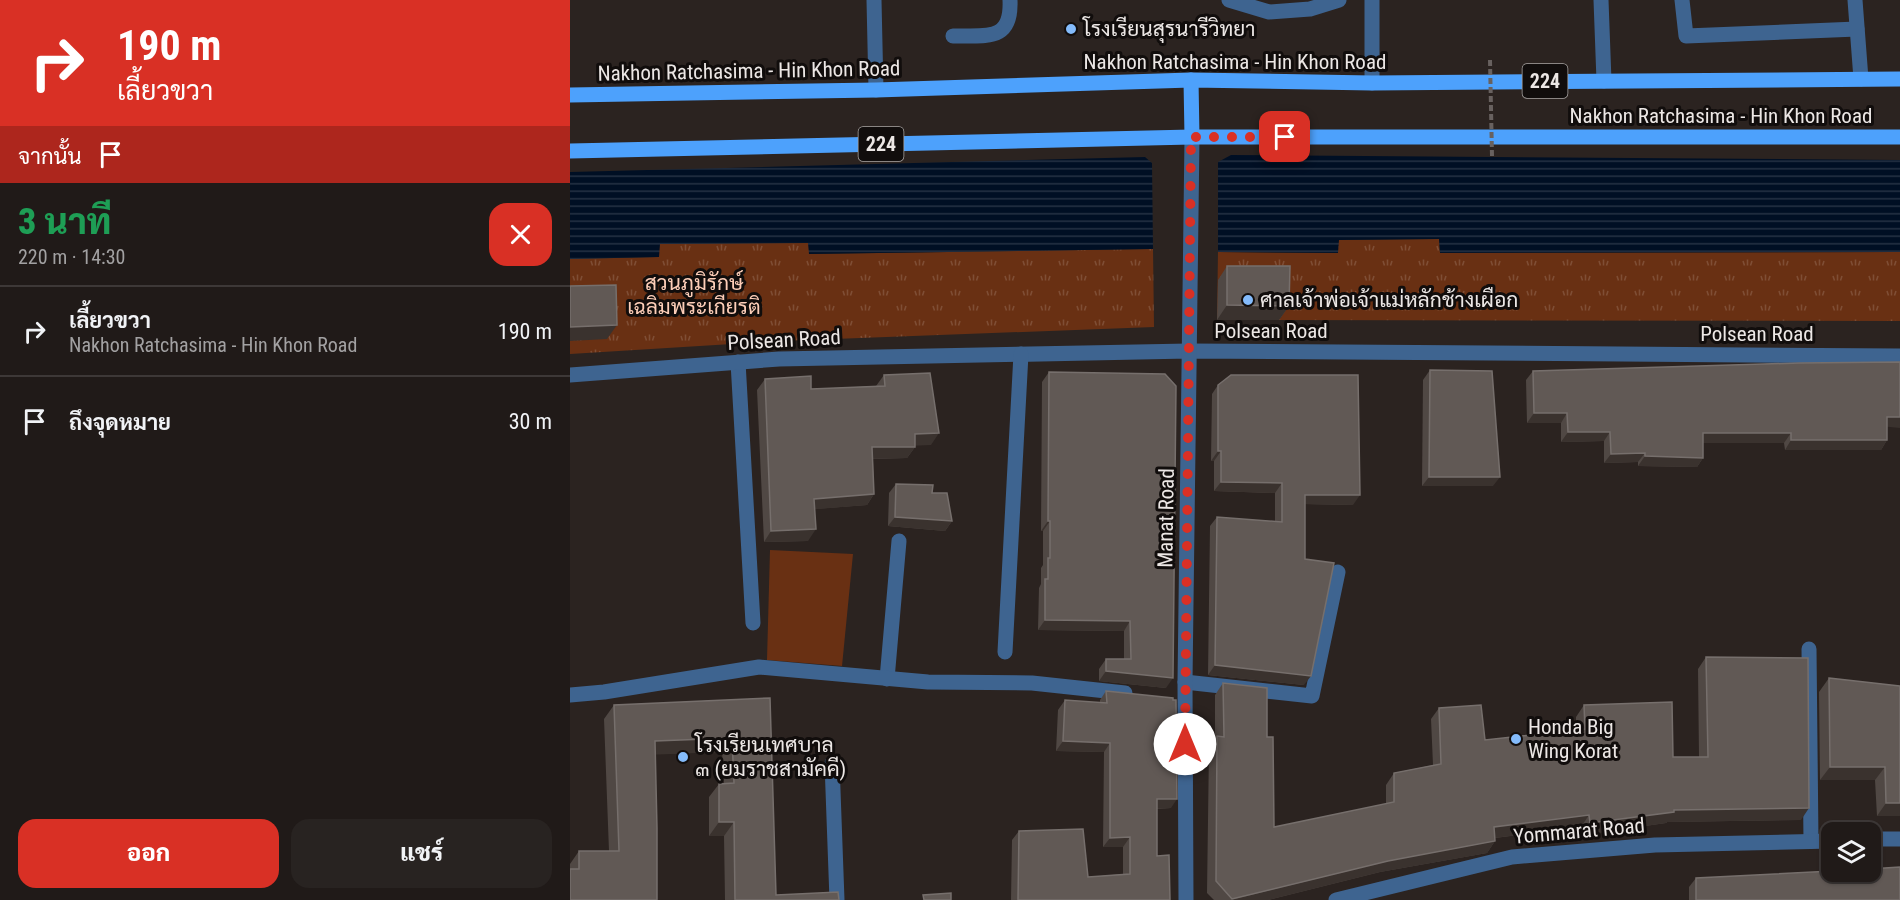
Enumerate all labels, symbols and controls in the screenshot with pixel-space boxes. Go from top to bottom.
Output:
place label: โรงเรียนสุรนารีวิทยา [1082,16,1256,43]
text: 190 m [117,21,222,70]
marker: โรงเรียนสุรนารีวิทยา [1064,22,1078,36]
icon: right [18,24,96,102]
street label: Nakhon Ratchasima - Hin Khon Road [1084,50,1386,74]
street label: Nakhon Ratchasima - Hin Khon Road [597,56,901,86]
road number: 224 [1522,64,1568,98]
text: เลี้ยวขวา [117,75,213,107]
street label: Nakhon Ratchasima - Hin Khon Road [1570,104,1872,128]
pin [1259,111,1310,162]
icon: arrive [1268,120,1301,153]
road number: 224 [858,127,904,161]
icon: arrive [94,138,127,171]
text: จากนั้น [18,144,82,169]
text: 3 นาที [18,201,111,243]
button: close [489,203,552,266]
text: 220 m · 14:30 [18,245,125,269]
park label: สวนภูมิรักษ์ เฉลิมพระเกียรติ [627,269,761,319]
place label: ศาลเจ้าพ่อเจ้าแม่หลักช้างเผือก [1260,286,1518,312]
marker: ศาลเจ้าพ่อเจ้าแม่หลักช้างเผือก [1241,293,1255,307]
text: เลี้ยวขวา [69,308,151,333]
icon: right [18,315,51,348]
text: 190 m [498,319,552,344]
street label: Polsean Road [1214,319,1328,343]
street label: Polsean Road [1700,322,1814,346]
street label: Polsean Road [727,325,841,355]
text: Nakhon Ratchasima - Hin Khon Road [69,333,357,357]
icon: arrive [18,405,51,438]
text: 30 m [509,409,552,434]
text: ถึงจุดหมาย [69,410,171,435]
street label: Manat Road [1153,468,1179,568]
position arrow [1153,712,1217,776]
place label: Honda Big Wing Korat [1528,715,1618,763]
place label: โรงเรียนเทศบาล ๓ (ยมราชสามัคคี) [694,732,846,781]
marker: Honda Big Wing Korat [1509,732,1523,746]
marker: โรงเรียนเทศบาล ๓ (ยมราชสามัคคี) [676,750,690,764]
street label: Yommarat Road [1512,813,1646,849]
button: ออก [18,819,279,888]
button: แชร์ [291,819,552,888]
map controls [1821,822,1881,882]
button: layers [1821,822,1881,882]

